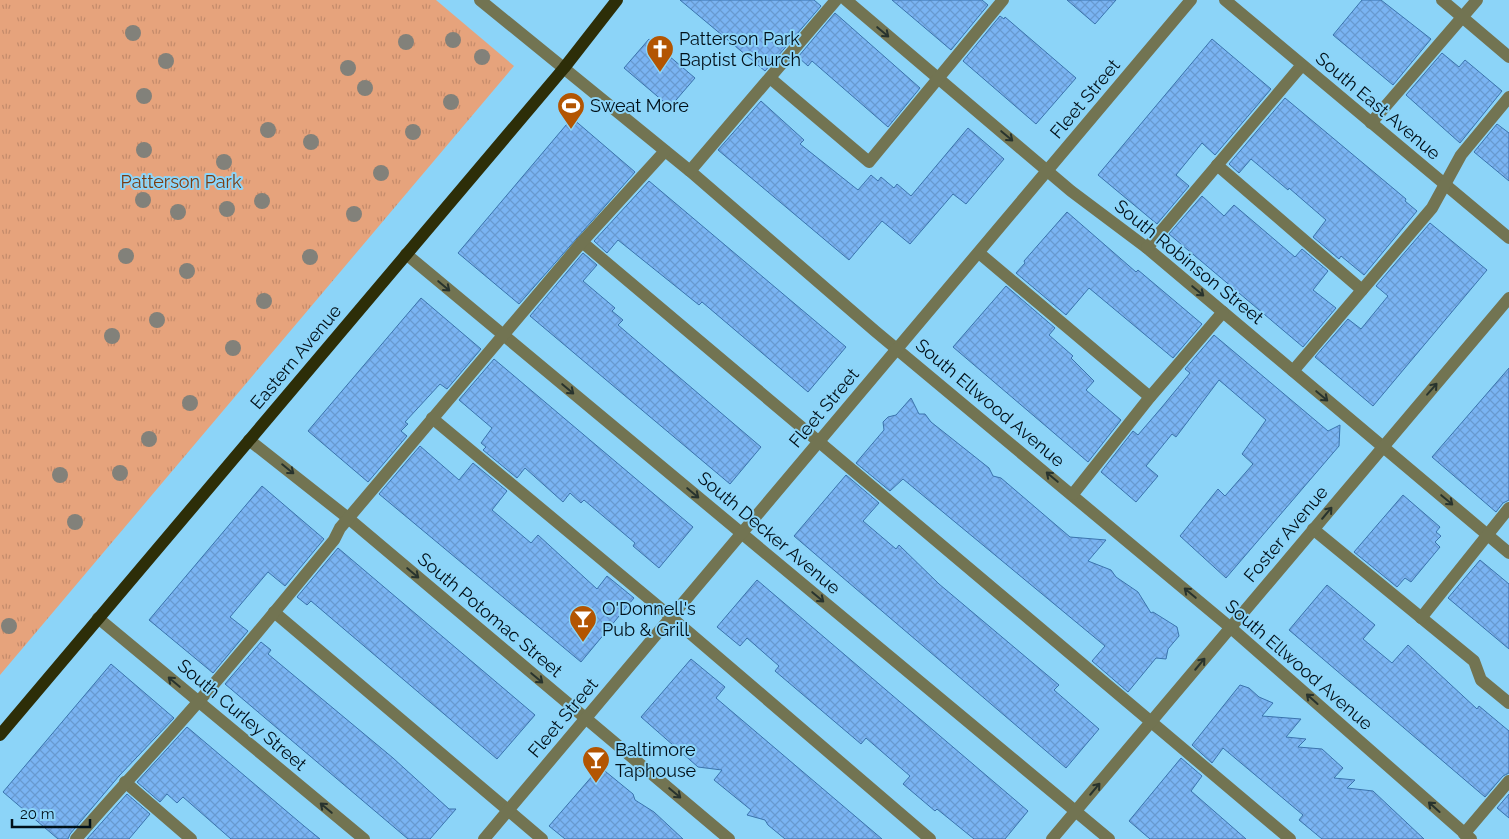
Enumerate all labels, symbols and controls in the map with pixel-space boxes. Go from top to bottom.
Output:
one-way arrow [876,26,889,37]
place label: Patterson Park Baptist Church [679,28,801,70]
church icon: Patterson Park Baptist Church [645,34,675,73]
street label: South East Avenue [1312,47,1445,164]
street label: Fleet Street [1045,55,1124,143]
sports icon: Sweat More [556,91,586,130]
place label: Sweat More [590,95,689,116]
one-way arrow [1000,131,1013,142]
park label: Patterson Park [121,171,242,192]
street label: South Robinson Street [1111,195,1268,328]
one-way arrow [437,280,450,291]
one-way arrow [1191,285,1204,296]
street label: Eastern Avenue [246,300,346,413]
street label: South Ellwood Avenue [912,334,1069,471]
street label: Fleet Street [784,364,863,452]
one-way arrow [1426,382,1437,395]
one-way arrow [562,384,575,395]
one-way arrow [1316,390,1329,401]
one-way arrow [281,463,294,474]
street label: South Decker Avenue [694,467,845,599]
one-way arrow [1045,471,1058,482]
street label: Foster Avenue [1239,481,1332,586]
one-way arrow [687,488,700,499]
one-way arrow [1440,495,1453,506]
one-way arrow [1321,506,1332,519]
street label: South Potomac Street [414,548,567,681]
one-way arrow [406,567,419,578]
one-way arrow [1183,587,1196,598]
one-way arrow [812,592,825,603]
street label: South Ellwood Avenue [1221,595,1377,735]
place label: O'Donnell's Pub & Grill [602,598,696,640]
bar icon: O'Donnell's Pub & Grill [568,604,598,643]
street label: South Curley Street [174,655,311,775]
one-way arrow [1195,658,1206,671]
one-way arrow [530,672,543,683]
street label: Fleet Street [523,674,602,762]
one-way arrow [168,676,181,687]
one-way arrow [1306,694,1319,705]
place label: Baltimore Taphouse [615,739,697,781]
bar icon: Baltimore Taphouse [581,745,611,784]
one-way arrow [1090,782,1101,795]
one-way arrow [668,788,681,799]
scale bar [12,796,90,828]
one-way arrow [1427,801,1440,813]
one-way arrow [320,802,333,813]
text: 20 m [20,805,55,823]

